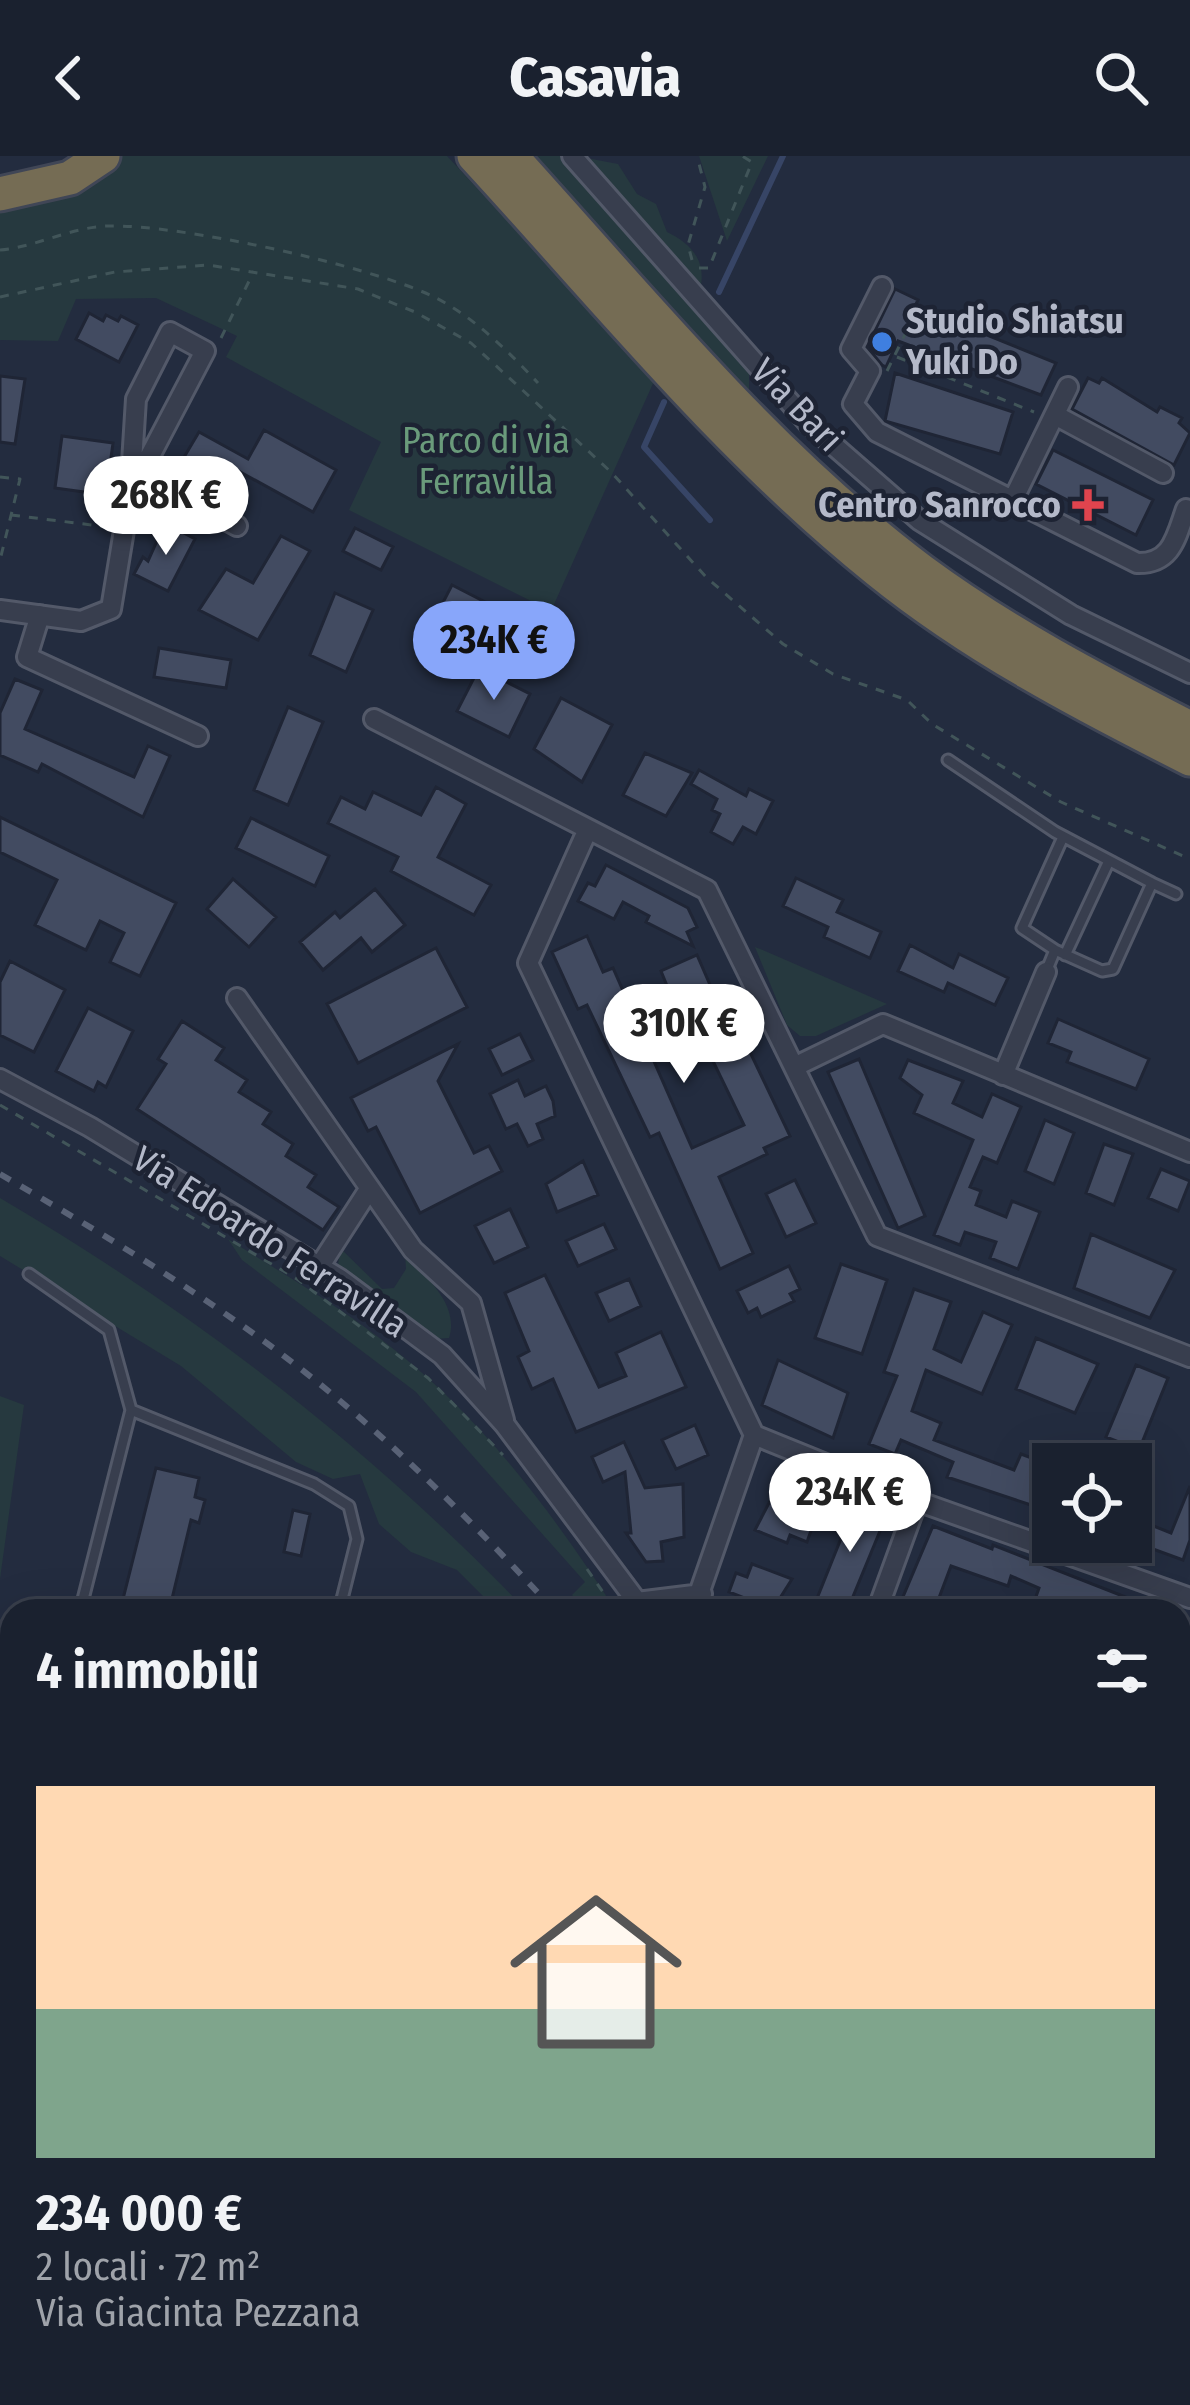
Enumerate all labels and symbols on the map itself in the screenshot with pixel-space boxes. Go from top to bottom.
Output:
place label: Studio Shiatsu Yuki Do [905,299,1124,384]
marker: Studio Shiatsu Yuki Do [869,329,895,355]
street label: Via Bari [742,349,852,461]
park label: Parco di via Ferravilla [402,419,570,504]
pin: 268K € [68,456,264,558]
place label: Centro Sanrocco [818,483,1061,527]
marker: Centro Sanrocco [1072,489,1104,521]
pin: 234K € [396,601,592,703]
pin: 310K € [586,984,782,1086]
street label: Via Edoardo Ferravilla [124,1137,416,1347]
pin: 234K € [752,1453,948,1555]

